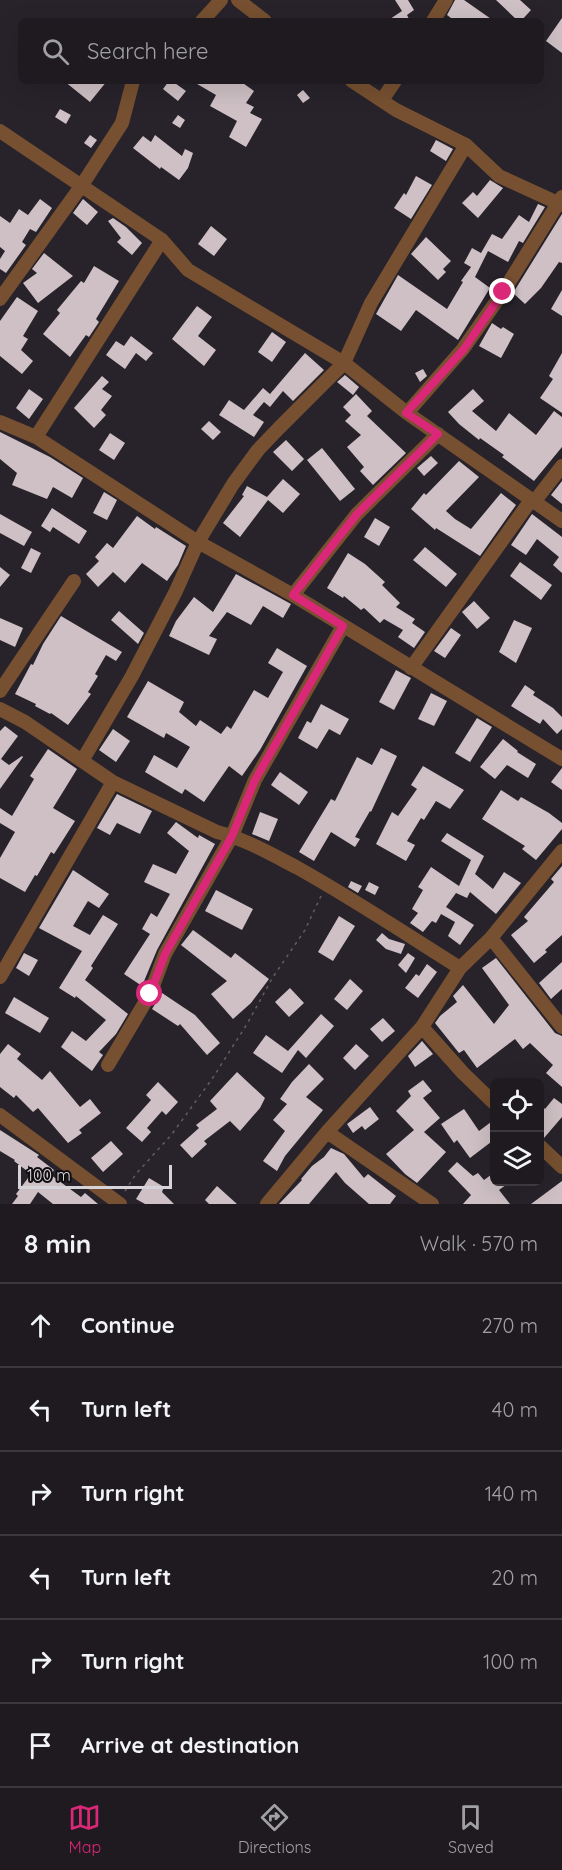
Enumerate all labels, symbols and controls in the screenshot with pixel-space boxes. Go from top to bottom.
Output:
search box [18,18,544,84]
icon: search [39,35,72,68]
text: Search here [87,37,208,65]
route end [489,278,515,304]
route start [136,980,162,1006]
map controls [490,1078,544,1186]
button: locate [490,1078,544,1132]
button: layers [490,1132,544,1186]
scale bar [18,1162,172,1190]
text: 100 m [27,1165,71,1185]
text: 8 min [24,1227,91,1260]
text: Walk · 570 m [420,1231,538,1256]
icon: ahead [24,1309,57,1342]
text: Continue [81,1311,175,1339]
text: 270 m [481,1313,538,1338]
icon: left [24,1393,57,1426]
text: Turn left [81,1395,171,1423]
text: 40 m [492,1397,538,1422]
icon: right [24,1477,57,1510]
text: Turn right [81,1479,185,1507]
text: 140 m [485,1481,538,1506]
icon: left [24,1561,57,1594]
text: Turn left [81,1563,171,1591]
text: 20 m [491,1565,538,1590]
icon: right [24,1645,57,1678]
text: Turn right [81,1647,185,1675]
text: 100 m [483,1649,538,1674]
icon: arrive [24,1729,57,1762]
text: Arrive at destination [81,1731,299,1759]
tab: Map [68,1801,101,1857]
tab: Directions [238,1801,311,1857]
tab: Saved [448,1801,494,1857]

